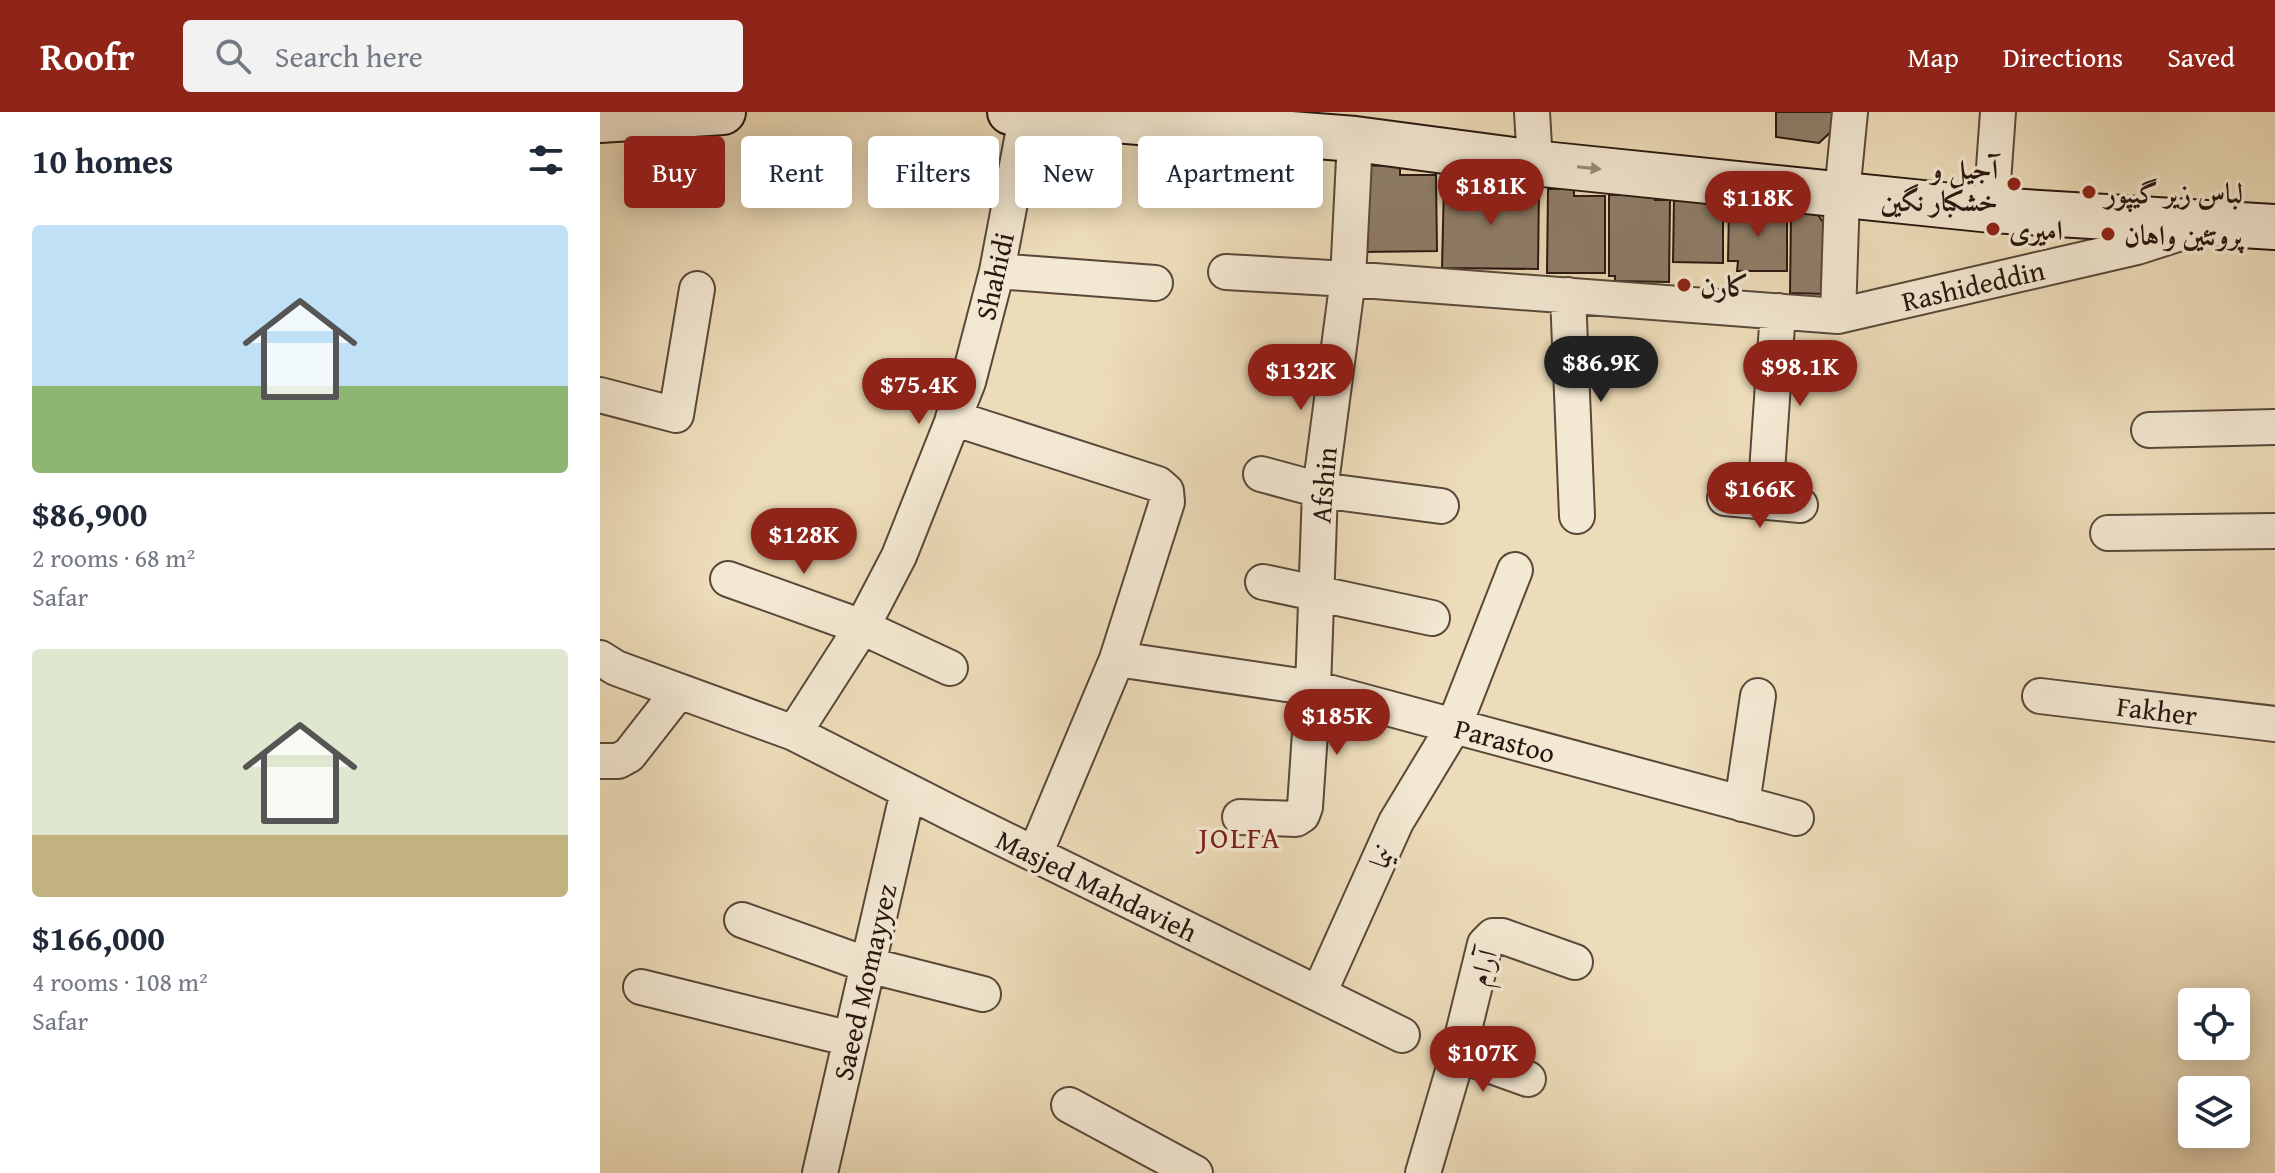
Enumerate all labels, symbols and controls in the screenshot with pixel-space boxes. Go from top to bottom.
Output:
search box [183,20,743,92]
text: Roofr [40,28,135,84]
icon: search [211,34,255,78]
text: Search here [275,34,423,78]
text: Map [1907,36,1959,77]
text: Directions [2003,36,2123,77]
text: Saved [2167,36,2235,77]
text: 10 homes [32,136,173,185]
chip: Buy [624,136,725,208]
chip: Rent [741,136,852,208]
chip: Filters [868,136,999,208]
chip: New [1015,136,1122,208]
chip: Apartment [1138,136,1323,208]
icon: filters [524,138,568,182]
place label: آجیل و خشکبار نگین [1880,148,2001,221]
pin: $181K [1435,159,1547,227]
one-way arrow [1577,162,1602,175]
text: $181K [1456,165,1526,204]
pin: $118K [1702,171,1814,239]
place label: لباس زیر گیپور [2102,172,2243,213]
marker: آجیل و خشکبار نگین [2005,175,2023,193]
text: $118K [1723,177,1793,216]
marker: لباس زیر گیپور [2080,183,2098,201]
place label: امیری [2009,209,2063,250]
place label: پروتئین واهان [2124,214,2245,255]
marker: امیری [1984,220,2002,238]
marker: پروتئین واهان [2099,225,2117,243]
street label: Shahidi [964,228,1024,324]
street label: Rashideddin [1897,249,2049,321]
place label: کارن [1700,265,1749,306]
marker: کارن [1675,276,1693,294]
icon: home [228,277,372,421]
pin: $86.9K [1536,336,1666,404]
pin: $98.1K [1735,340,1865,408]
text: $86.9K [1562,342,1640,381]
pin: $132K [1245,344,1357,412]
text: $98.1K [1761,346,1839,385]
text: $132K [1266,350,1336,389]
pin: $75.4K [854,358,984,426]
text: $75.4K [880,364,958,403]
street label: Afshin [1299,445,1347,525]
pin: $166K [1704,462,1816,530]
text: $166K [1725,468,1795,507]
text: $86,900 [32,489,147,538]
pin: $128K [748,508,860,576]
text: $128K [769,514,839,553]
text: 2 rooms · 68 m² [32,538,195,577]
text: Safar [32,577,88,616]
street label: Fakher [2115,685,2200,735]
pin: $185K [1281,689,1393,757]
text: $185K [1302,695,1372,734]
icon: home [228,701,372,845]
street label: Parastoo [1450,707,1560,773]
district label: JOLFA [1195,815,1281,859]
street label: Masjed Mahdavieh [989,818,1205,952]
street label: نیما [1358,839,1404,875]
street label: Saeed Momayyez [821,880,907,1084]
text: $166,000 [32,913,165,962]
street label: آرام [1457,941,1513,992]
text: 4 rooms · 108 m² [32,962,208,1001]
map controls [2178,988,2250,1148]
button: locate [2178,988,2250,1060]
text: Safar [32,1001,88,1040]
pin: $107K [1427,1026,1539,1094]
text: $107K [1448,1032,1518,1071]
button: layers [2178,1076,2250,1148]

